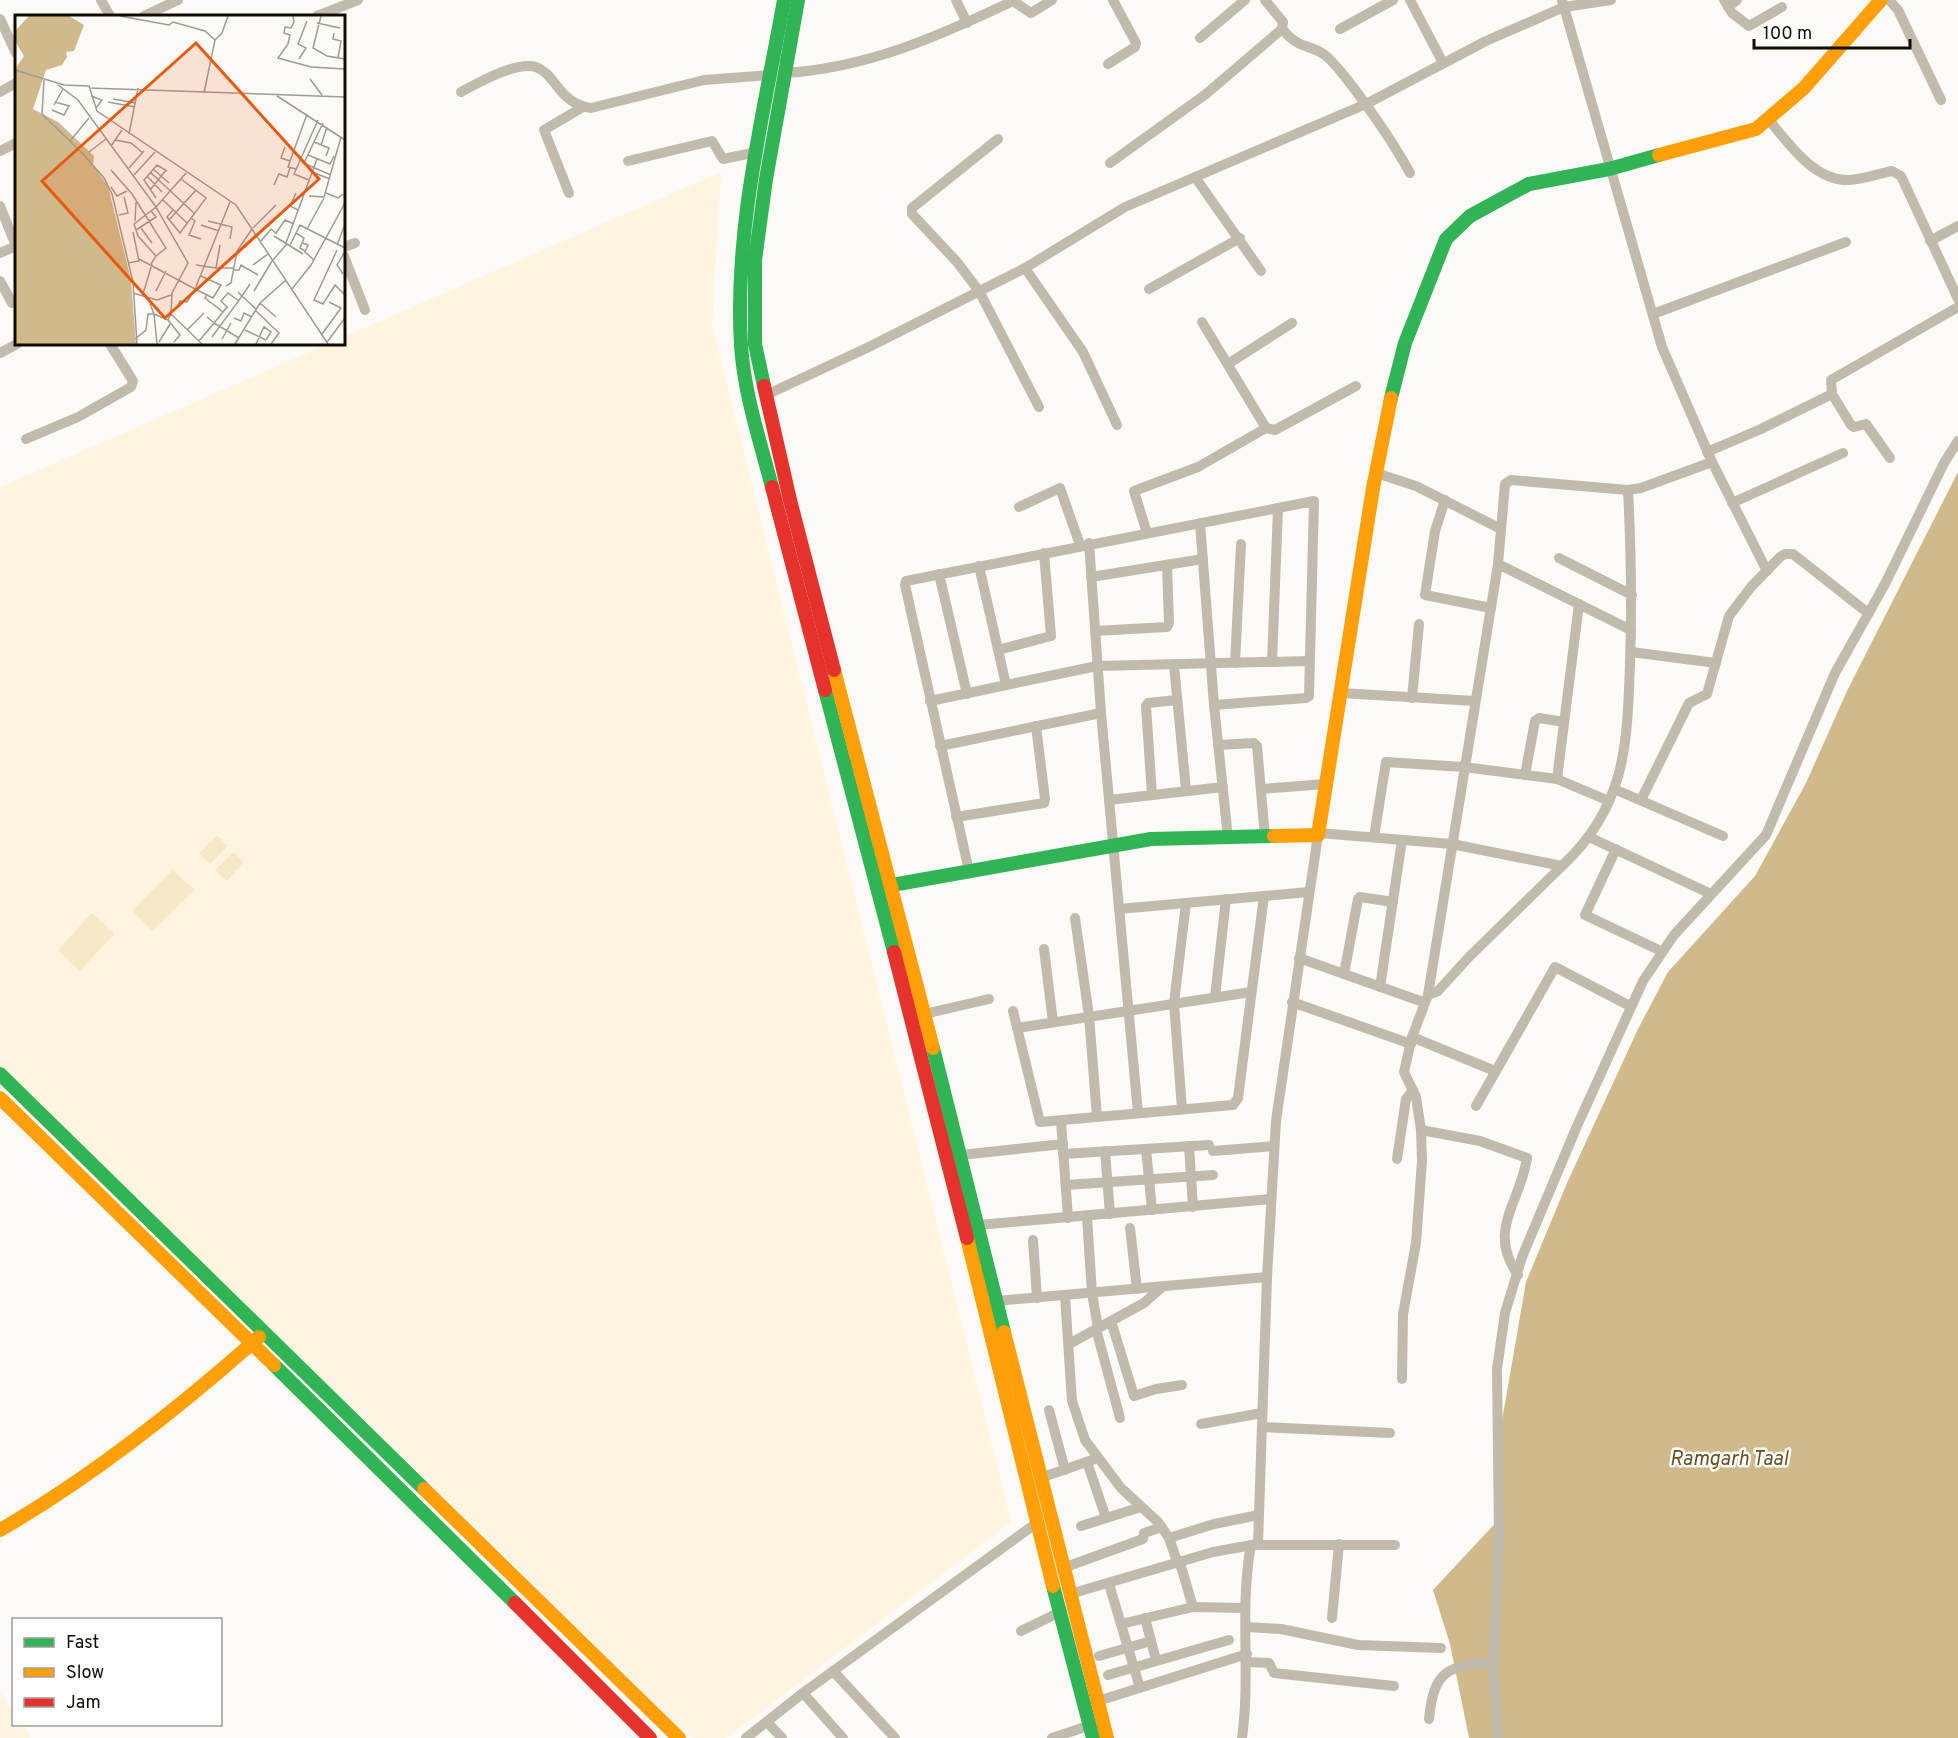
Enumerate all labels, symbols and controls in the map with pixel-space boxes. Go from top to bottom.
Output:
scale bar [1754,12,1910,50]
inset map [15,15,345,345]
text: 100 m [1763,23,1812,46]
water label: Ramgarh Taal [1670,1447,1789,1473]
legend [12,1618,222,1726]
text: Fast [66,1632,99,1655]
text: Slow [66,1662,104,1685]
text: Jam [66,1692,101,1715]

